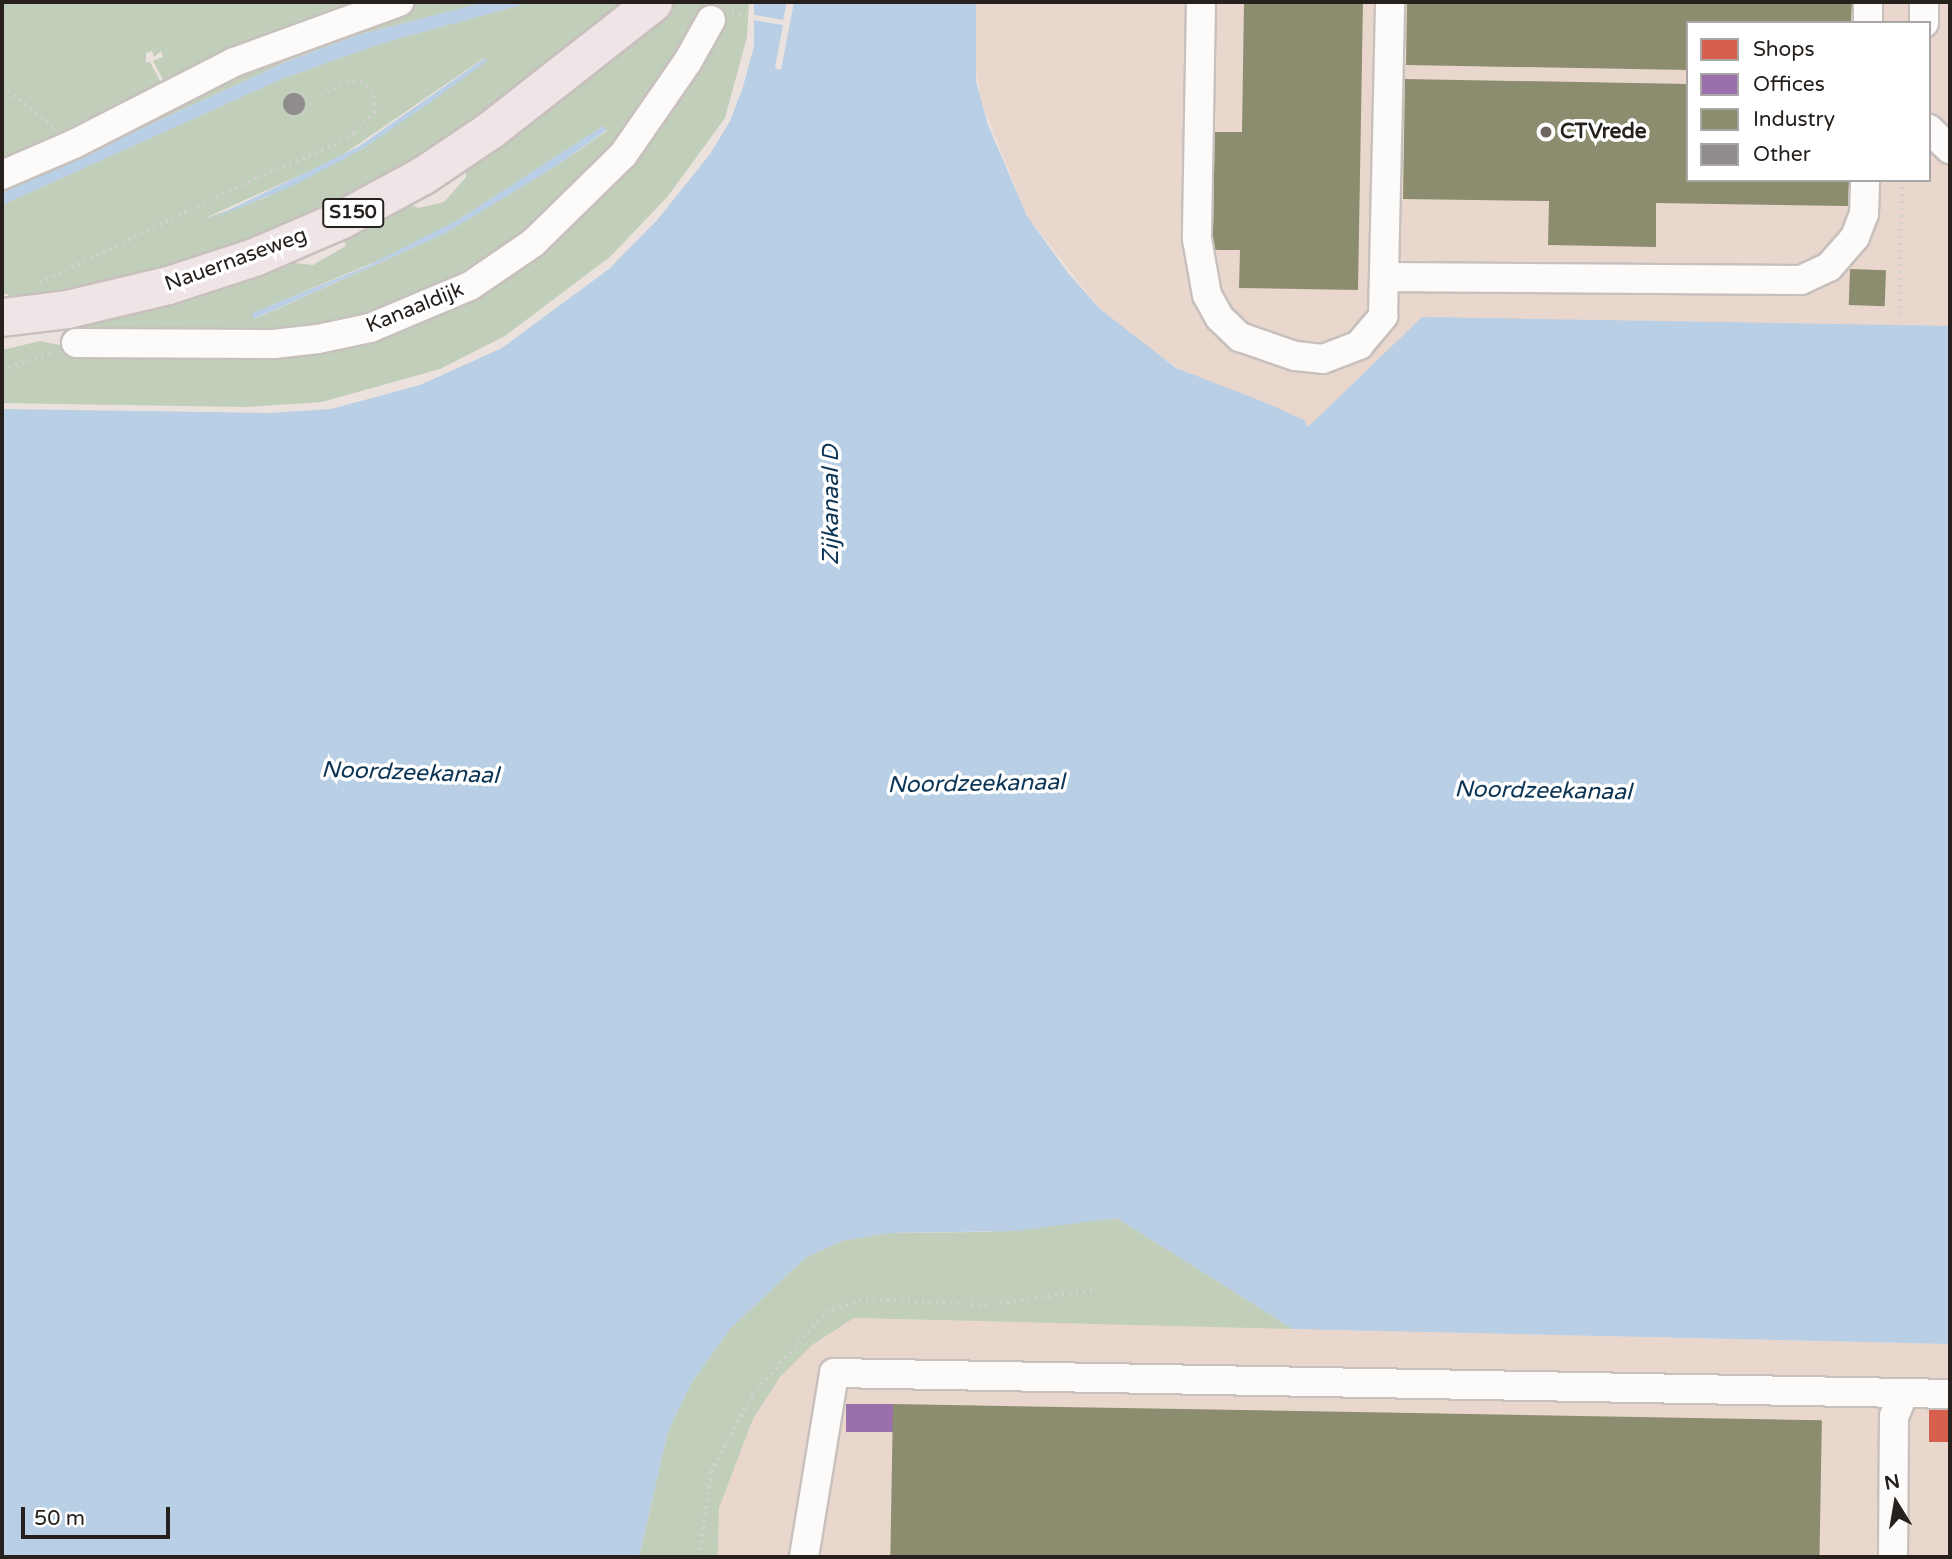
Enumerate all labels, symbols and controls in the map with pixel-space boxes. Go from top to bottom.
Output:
legend [1686,21,1931,182]
text: Shops [1753,37,1815,62]
text: Offices [1753,72,1825,97]
text: Industry [1753,107,1835,132]
place label: CTVrede [1560,119,1647,145]
marker: CTVrede [1538,124,1554,140]
text: Other [1753,142,1811,167]
road number: S150 [322,197,384,228]
street label: Nauernaseweg [162,223,310,297]
street label: Kanaaldijk [363,277,467,339]
water label: Zijkanaal D [817,445,845,565]
water label: Noordzeekanaal [321,756,499,790]
water label: Noordzeekanaal [887,769,1065,799]
water label: Noordzeekanaal [1454,776,1632,806]
north arrow [1861,1468,1931,1538]
text: N [1882,1470,1902,1495]
scale bar [24,1492,173,1536]
text: 50 m [34,1506,85,1531]

